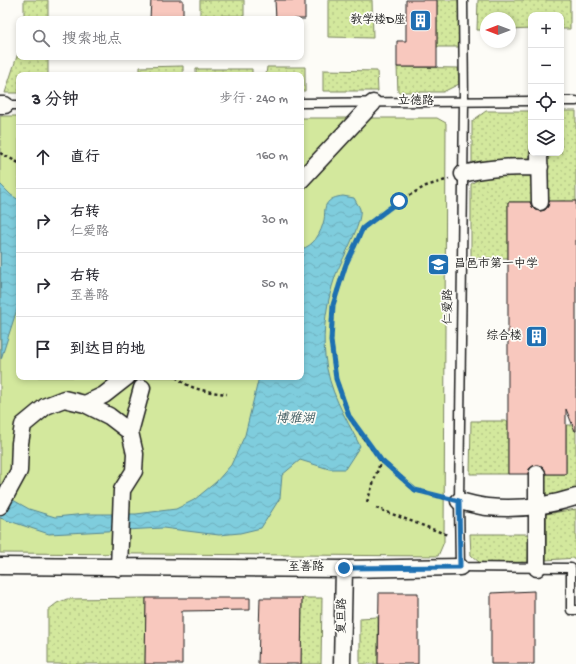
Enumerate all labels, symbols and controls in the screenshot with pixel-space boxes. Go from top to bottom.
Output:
building icon: 教学楼D座 [408,8,434,34]
north arrow [480,12,516,48]
map controls [528,12,564,156]
button: + [528,12,564,48]
place label: 教学楼D座 [350,13,406,28]
search box [16,16,304,60]
icon: search [30,27,52,49]
text: 搜索地点 [62,31,122,49]
button: − [528,48,564,84]
button: locate [528,84,564,120]
text: 3 分钟 [32,91,79,111]
text: 步行 · 240 m [220,92,288,107]
street label: 立德路 [398,93,434,109]
button: layers [528,120,564,156]
icon: ahead [32,146,54,168]
text: 直行 [70,149,100,167]
text: 160 m [256,149,288,164]
route start [390,192,408,210]
text: 右转 [70,204,100,222]
icon: right [32,210,54,232]
text: 30 m [262,213,288,228]
text: 仁爱路 [70,225,109,240]
school or university icon: 昌邑市第一中学 [425,252,451,278]
place label: 昌邑市第一中学 [454,257,538,272]
text: 右转 [70,268,100,286]
icon: right [32,274,54,296]
text: 50 m [261,277,288,292]
text: 至善路 [70,289,109,304]
street label: 仁爱路 [441,289,456,325]
building icon: 综合楼 [524,324,550,350]
place label: 综合楼 [486,329,522,344]
icon: arrive [32,338,54,360]
text: 到达目的地 [70,341,145,359]
water label: 博雅湖 [275,411,316,427]
route end [335,559,353,577]
street label: 至善路 [288,560,324,575]
street label: 复旦路 [335,598,350,634]

